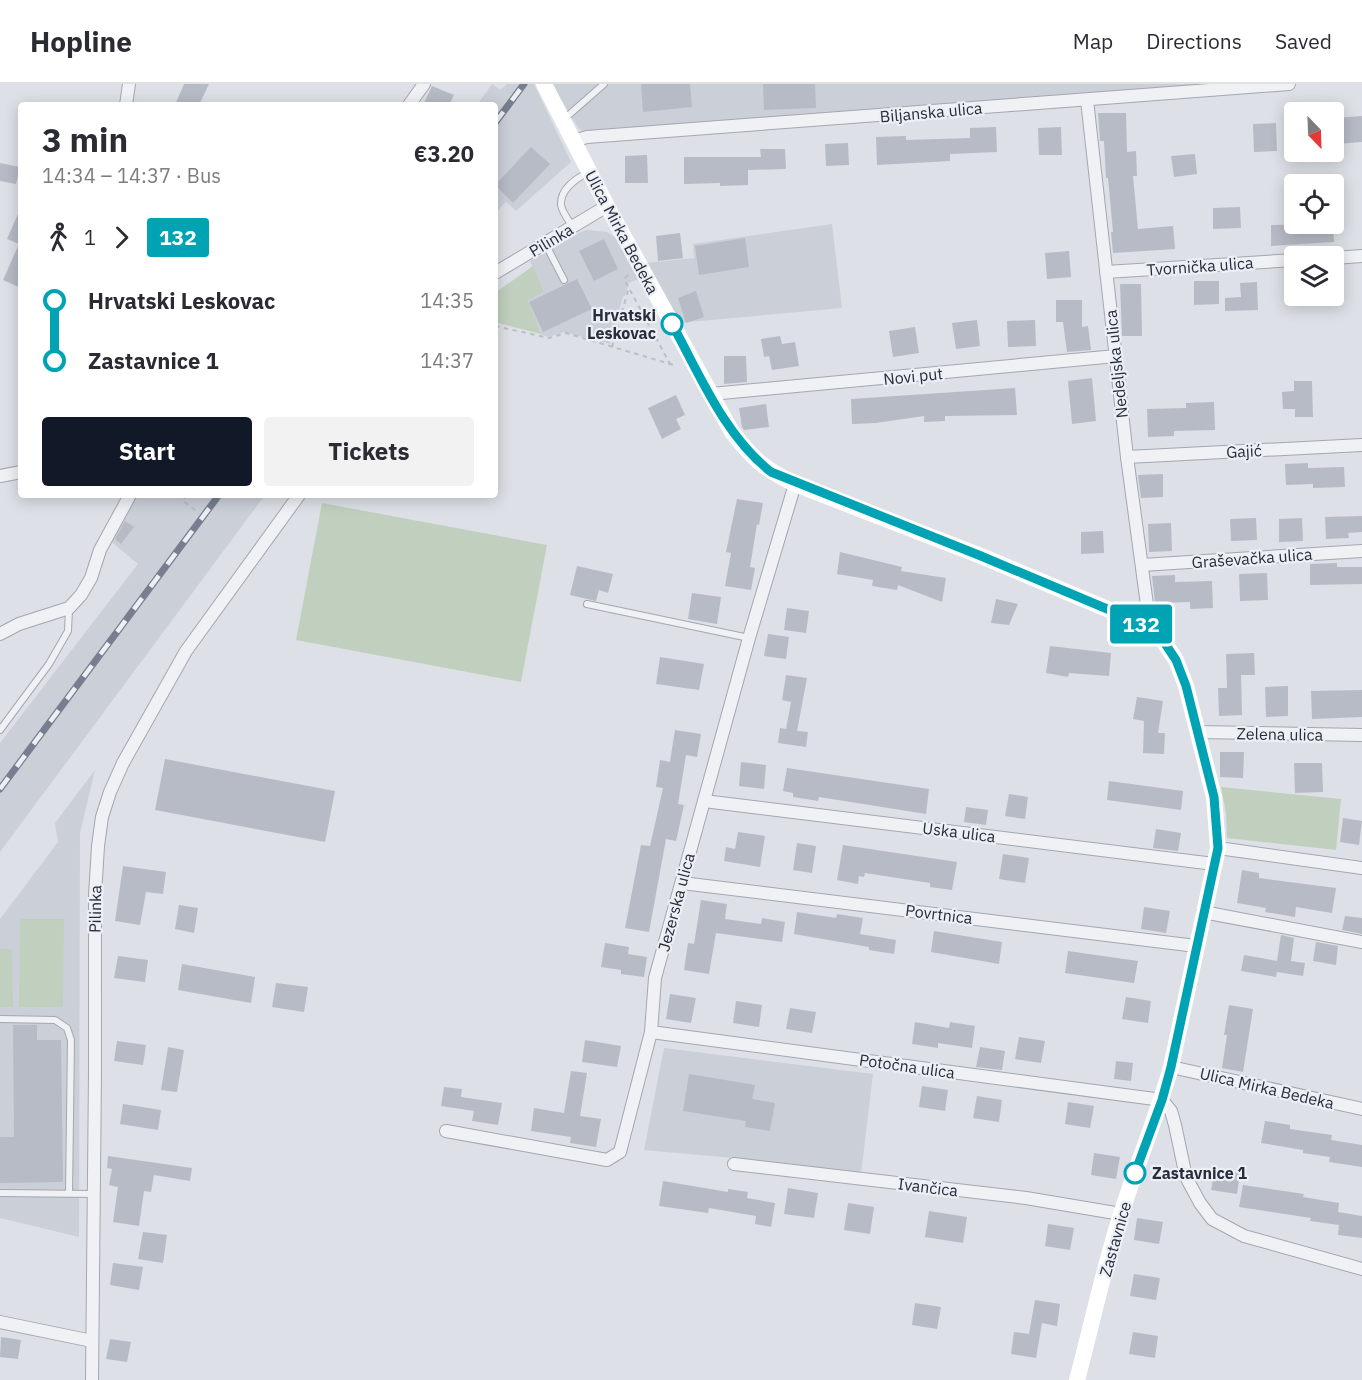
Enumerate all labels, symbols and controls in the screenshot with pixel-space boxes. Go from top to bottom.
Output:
text: Hopline [30,23,132,60]
text: Map [1073,27,1113,55]
text: Directions [1146,27,1242,55]
text: Saved [1275,27,1332,55]
street label: Biljanska ulica [879,98,984,126]
north arrow [1284,102,1344,162]
map controls [1284,102,1344,306]
text: 3 min [42,118,128,161]
text: €3.20 [414,139,474,168]
text: 14:34 – 14:37 · Bus [42,162,221,189]
street label: Ulica Mirka Bedeka [581,167,663,298]
button: locate [1284,174,1344,234]
street label: Pilinka [525,219,577,261]
icon: walk [42,221,75,254]
icon: forward [105,221,138,254]
text: 132 [159,223,197,251]
text: 1 [84,224,96,251]
button: layers [1284,246,1344,306]
street label: Tvornička ulica [1146,252,1255,280]
text: Hrvatski Leskovac [88,286,275,315]
text: 14:35 [420,287,474,314]
place label: Hrvatski Leskovac [587,305,656,343]
street label: Nedeljska ulica [1100,308,1132,419]
marker: Hrvatski Leskovac [661,313,683,335]
text: Zastavnice 1 [88,346,219,375]
text: 14:37 [420,347,474,374]
street label: Novi put [882,363,944,389]
button: Start [42,417,252,486]
button: Tickets [264,417,474,486]
street label: Gajić [1226,440,1262,462]
street label: Graševačka ulica [1191,544,1313,572]
line badge: 132 [1106,604,1176,644]
text: 132 [1122,610,1160,638]
street label: Zelena ulica [1237,723,1324,745]
street label: Uska ulica [921,818,997,846]
street label: Jezerska ulica [653,850,699,954]
street label: Pilinka [85,884,105,933]
street label: Povrtnica [904,900,974,928]
street label: Potočna ulica [858,1049,957,1083]
street label: Ulica Mirka Bedeka [1198,1063,1337,1113]
marker: Zastavnice 1 [1124,1162,1146,1184]
place label: Zastavnice 1 [1152,1163,1248,1183]
street label: Ivančica [897,1173,960,1201]
street label: Zastavnice [1095,1199,1135,1279]

